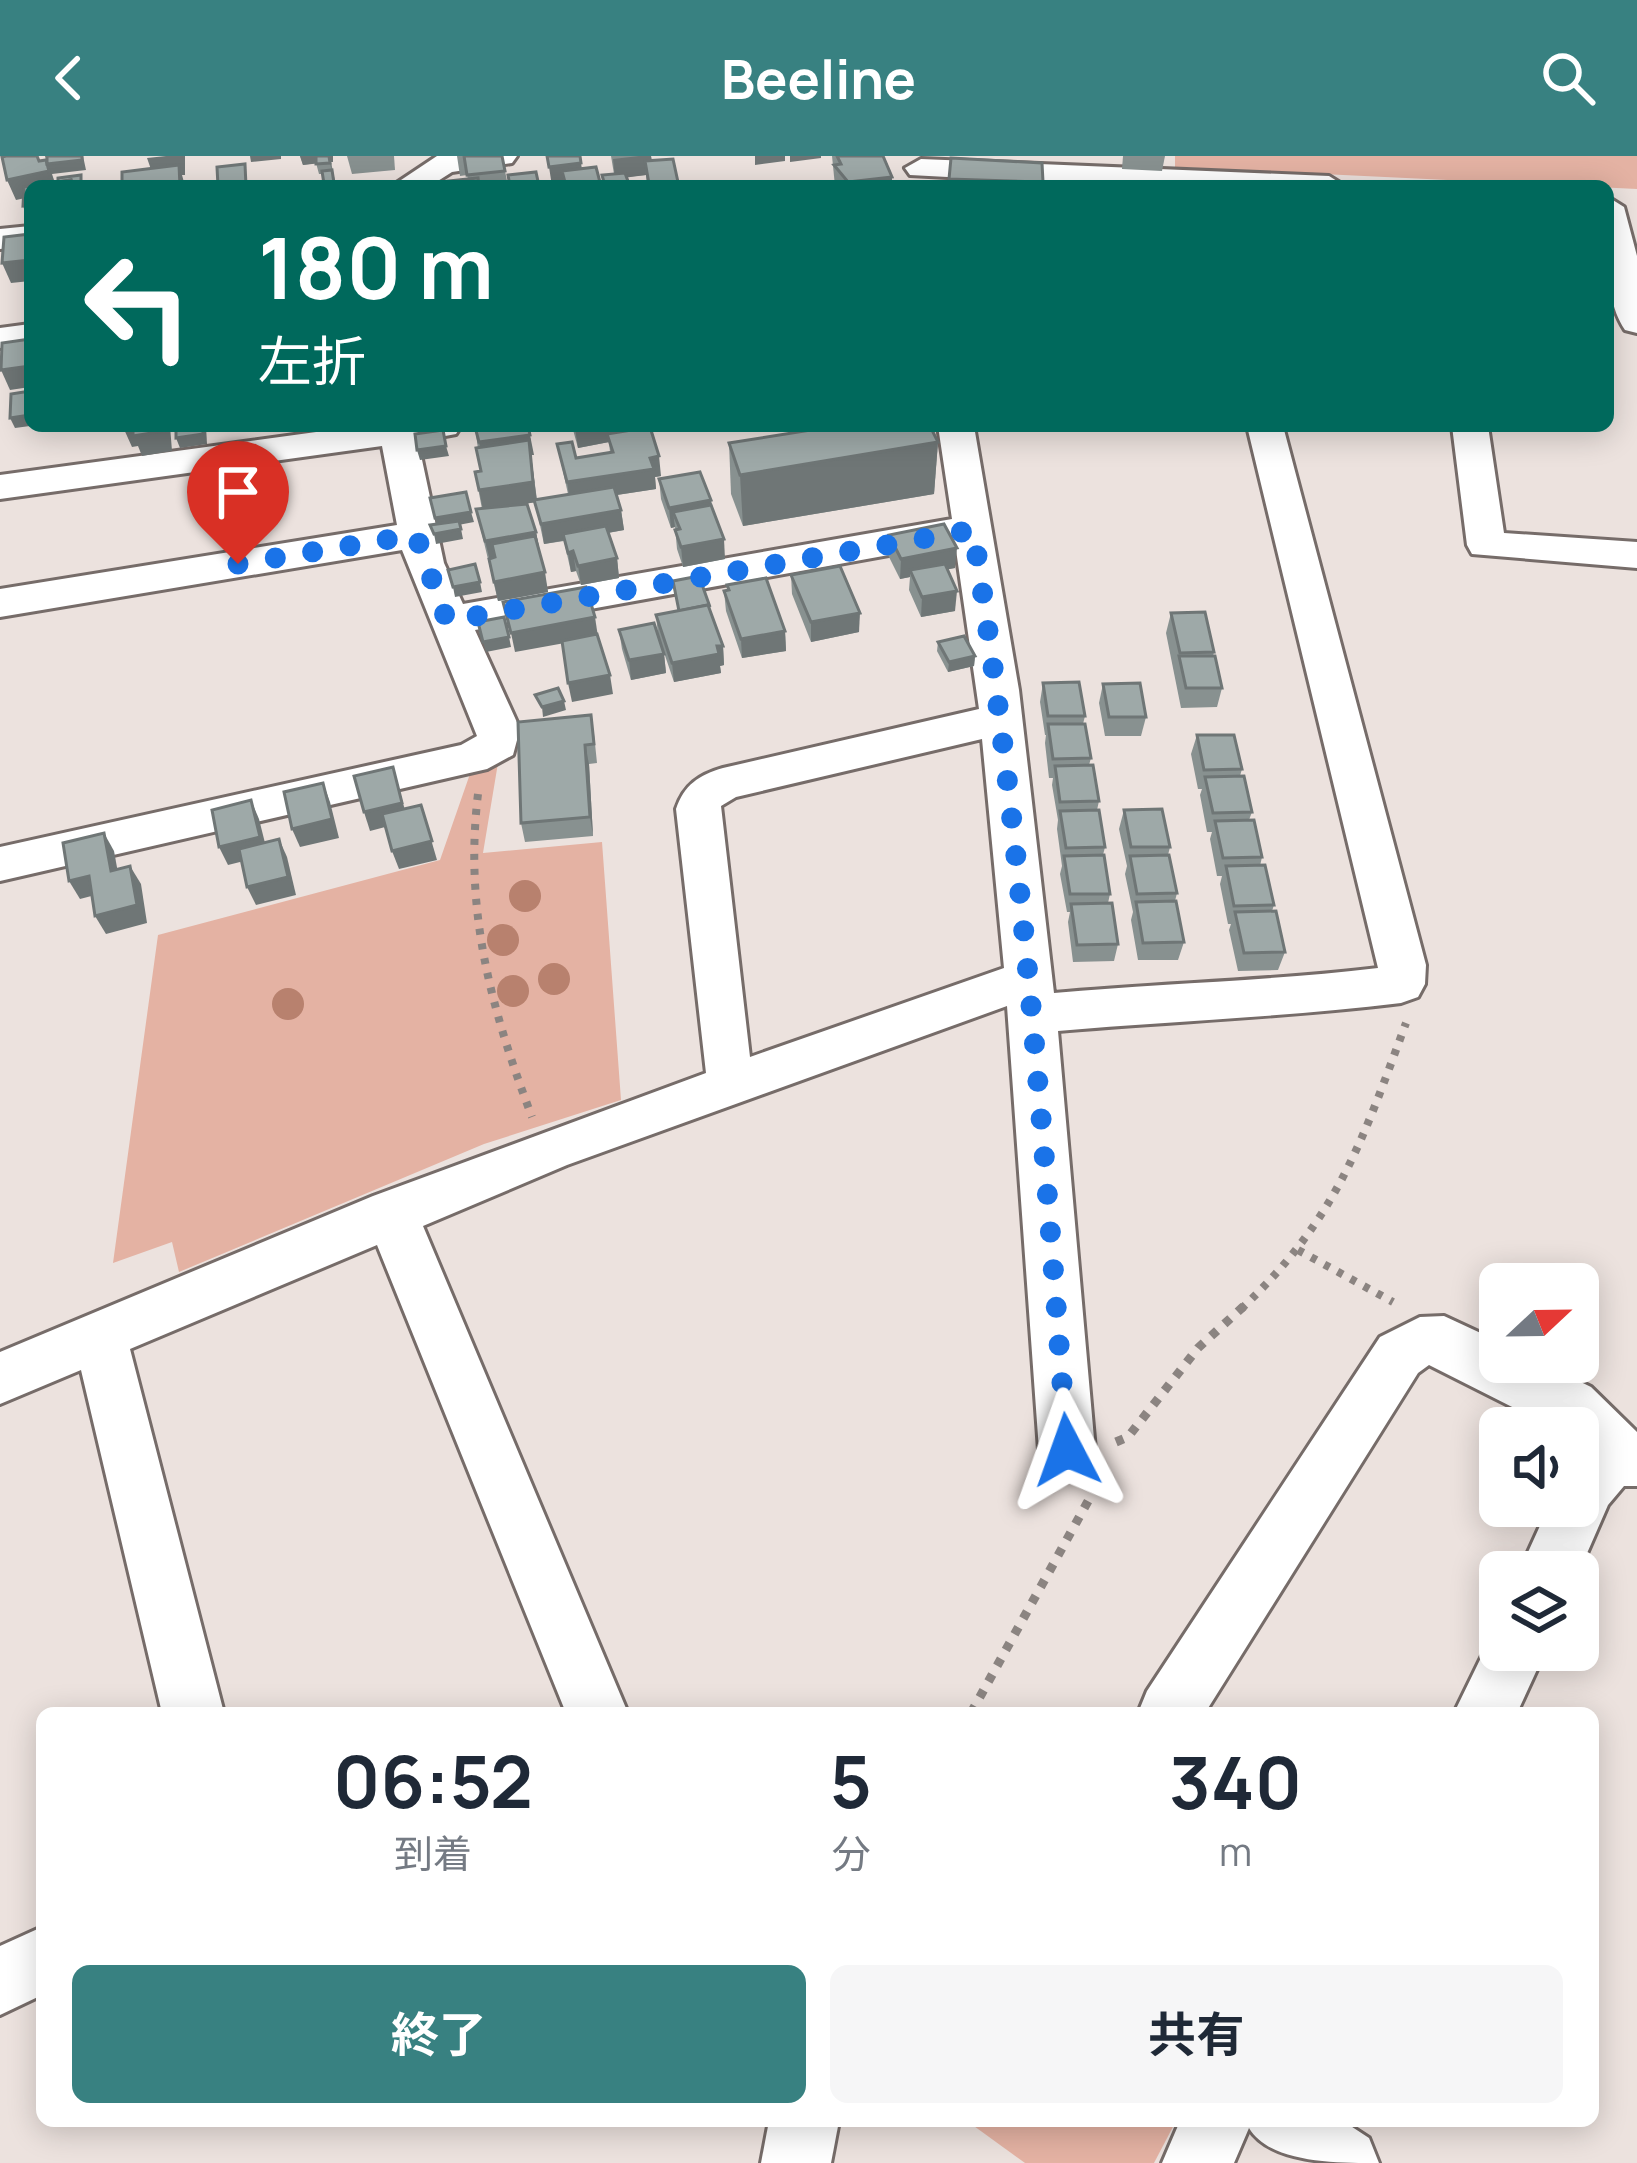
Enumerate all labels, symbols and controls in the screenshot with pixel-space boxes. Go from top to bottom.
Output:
text: Beeline [721,41,916,115]
icon: back [36,45,102,111]
icon: search [1535,45,1601,111]
text: 180 m [258,209,494,324]
icon: left [60,228,216,384]
text: 左折 [258,323,366,397]
pin [187,441,289,564]
icon: arrive [205,459,271,525]
north arrow [1479,1263,1599,1383]
map controls [1479,1263,1599,1671]
position arrow [1004,1387,1130,1513]
button: sound [1479,1407,1599,1527]
button: layers [1479,1551,1599,1671]
text: 06:52 [333,1731,533,1830]
text: 5 [830,1731,872,1830]
text: 340 [1169,1732,1302,1831]
text: m [1219,1824,1252,1878]
text: 到着 [394,1826,472,1880]
text: 分 [831,1826,870,1880]
button: 終了 [72,1965,806,2103]
button: 共有 [830,1965,1563,2103]

